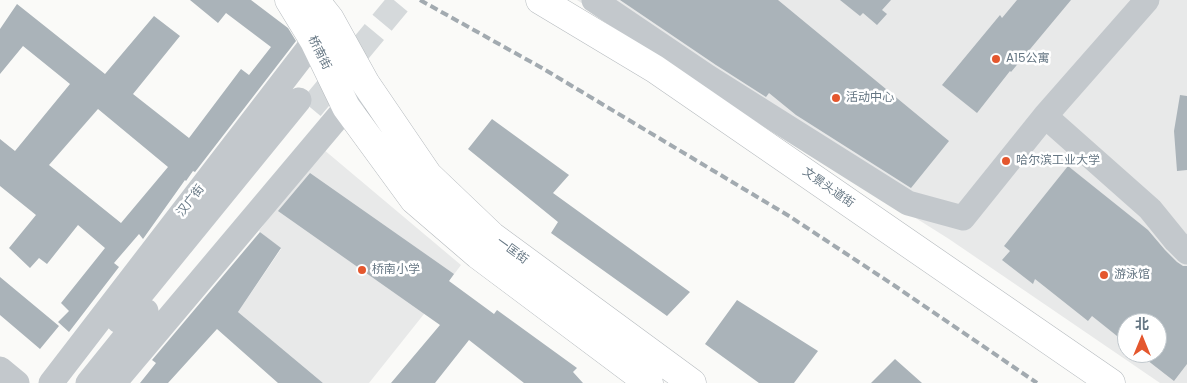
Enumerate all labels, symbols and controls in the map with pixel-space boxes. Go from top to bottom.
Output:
street label: 桥南街 [304,34,334,72]
place label: A15公寓 [1006,52,1049,66]
marker: A15公寓 [990,53,1002,65]
place label: 活动中心 [846,91,894,105]
marker: 活动中心 [830,92,842,104]
place label: 哈尔滨工业大学 [1016,154,1100,168]
marker: 哈尔滨工业大学 [1000,155,1012,167]
street label: 文景头道街 [799,165,857,211]
street label: 汉广街 [174,182,208,220]
street label: 一匡街 [493,235,531,267]
place label: 桥南小学 [372,263,420,277]
marker: 桥南小学 [356,264,368,276]
place label: 游泳馆 [1114,268,1150,282]
marker: 游泳馆 [1098,269,1110,281]
north arrow [1117,313,1167,363]
text: 北 [1135,314,1149,334]

